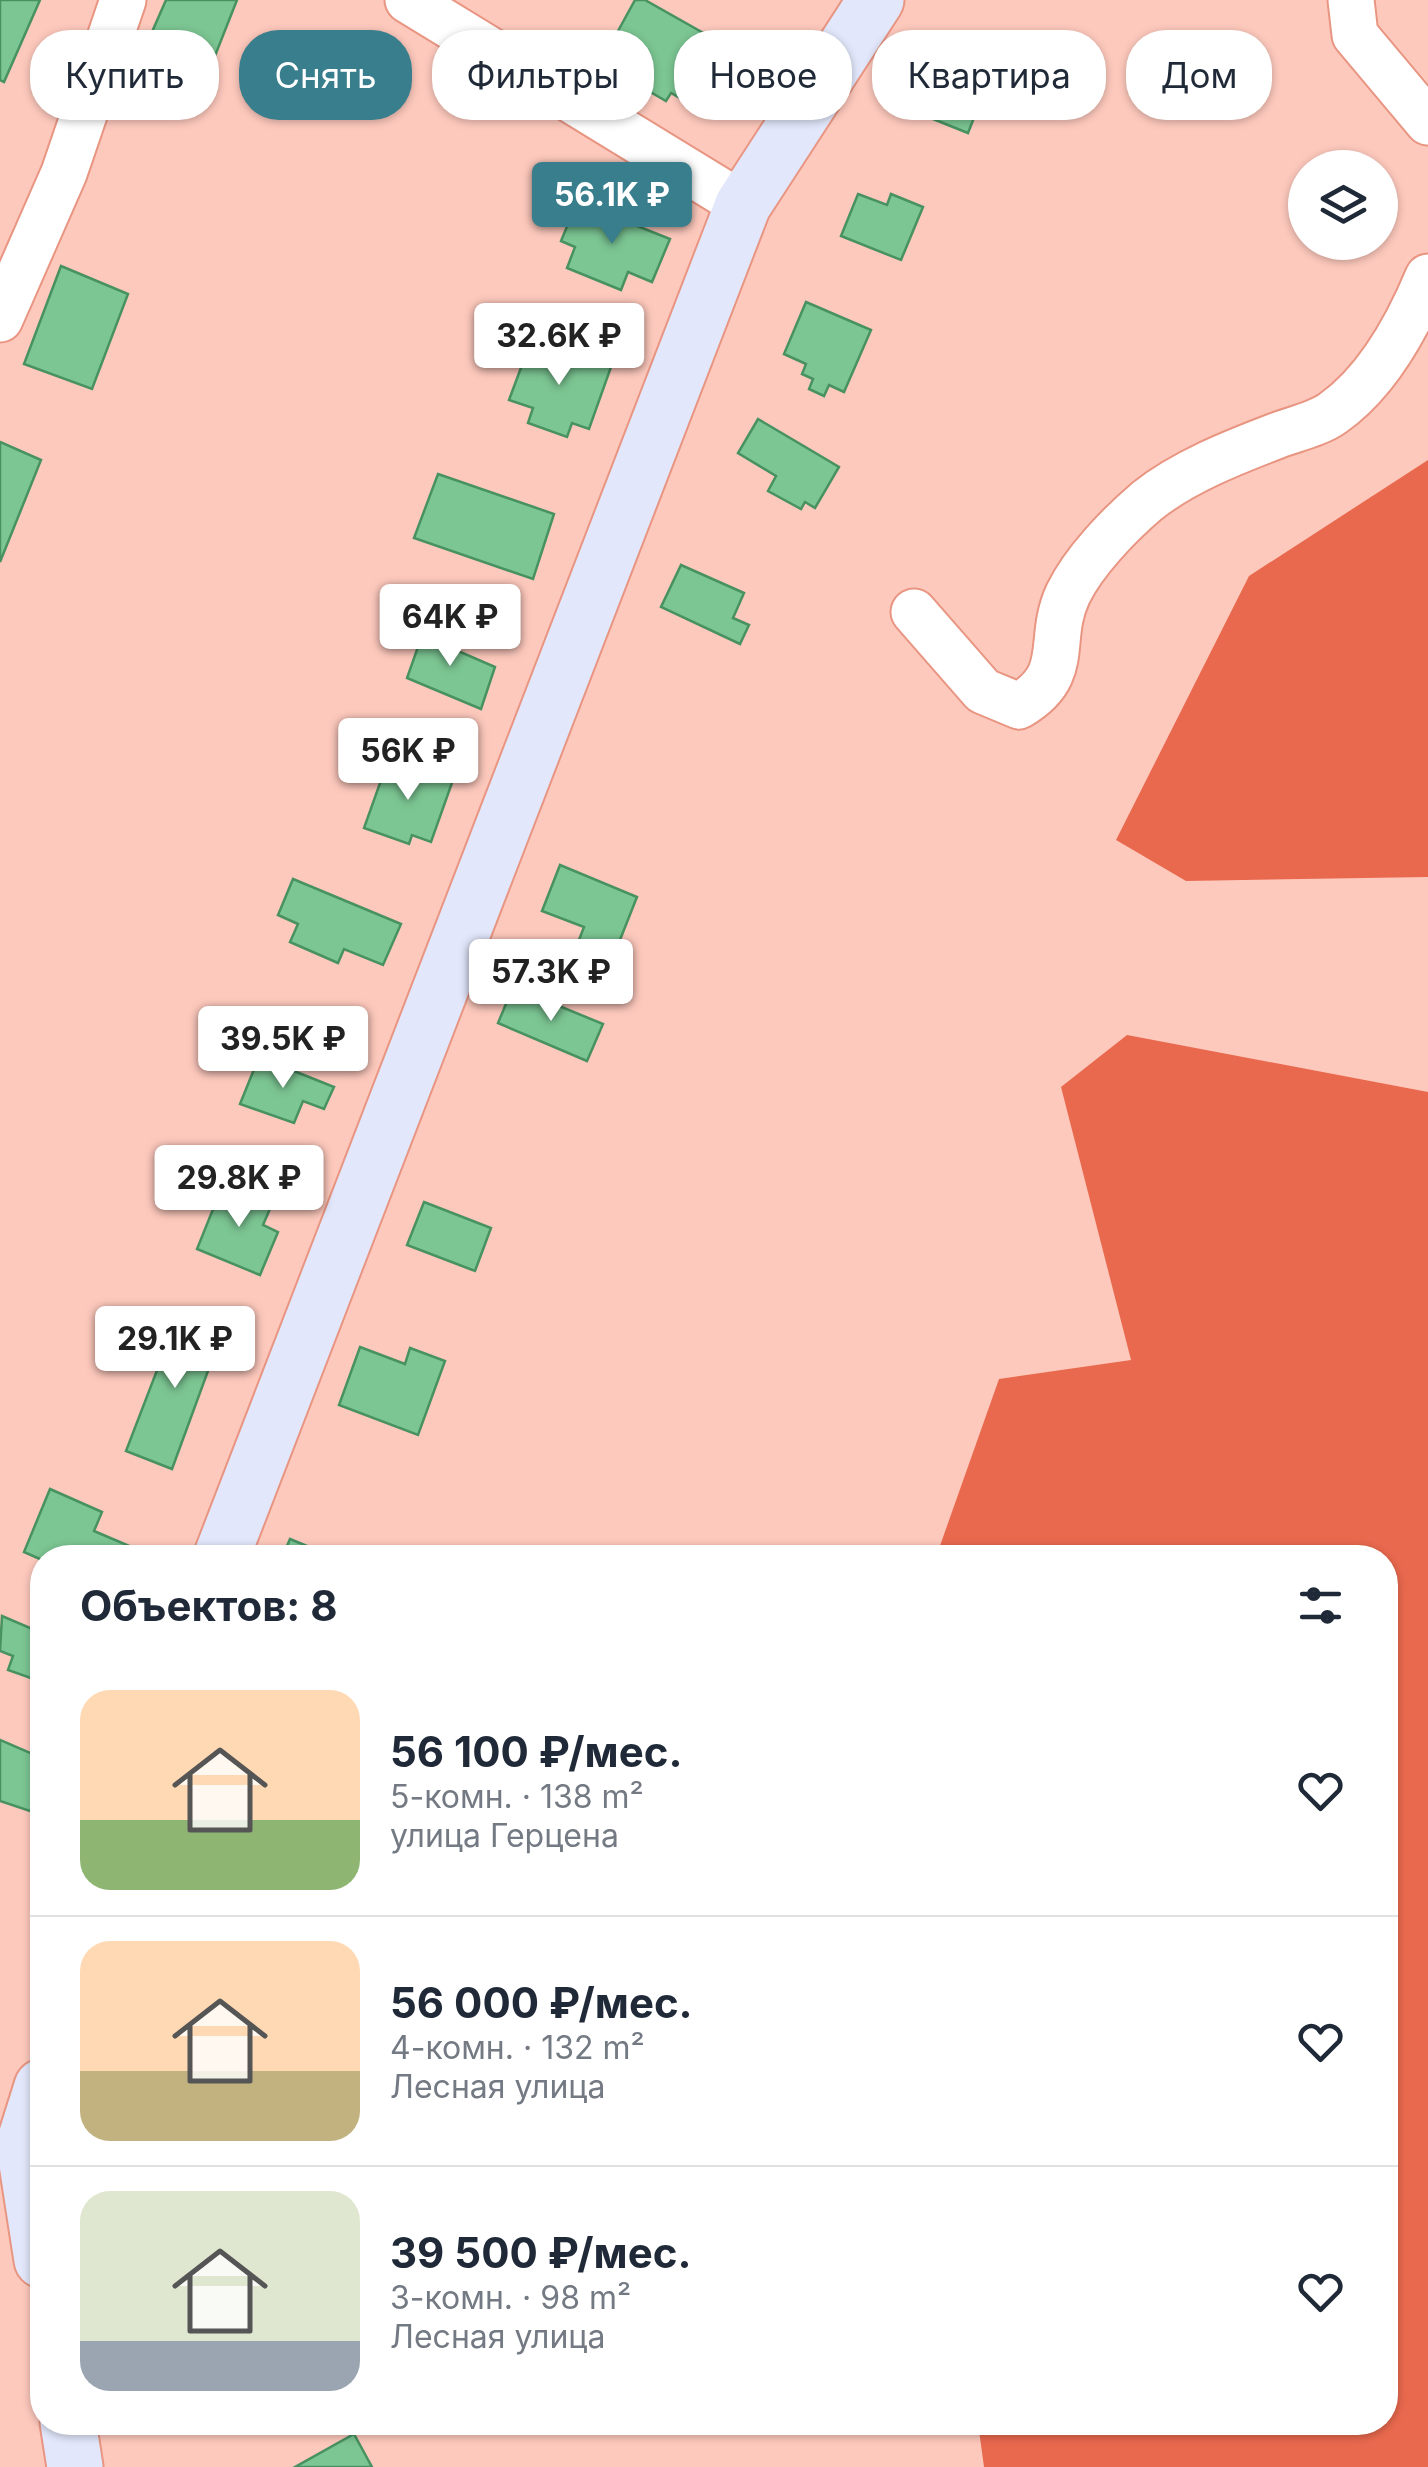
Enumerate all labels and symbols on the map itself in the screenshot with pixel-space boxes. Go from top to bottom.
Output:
pin: 56.1K ₽ [520,162,704,247]
pin: 32.6K ₽ [467,303,651,388]
pin: 64K ₽ [380,584,520,669]
pin: 56K ₽ [338,718,478,803]
pin: 57.3K ₽ [459,939,643,1024]
pin: 39.5K ₽ [191,1006,375,1091]
pin: 29.8K ₽ [147,1145,331,1230]
pin: 29.1K ₽ [83,1306,267,1391]

